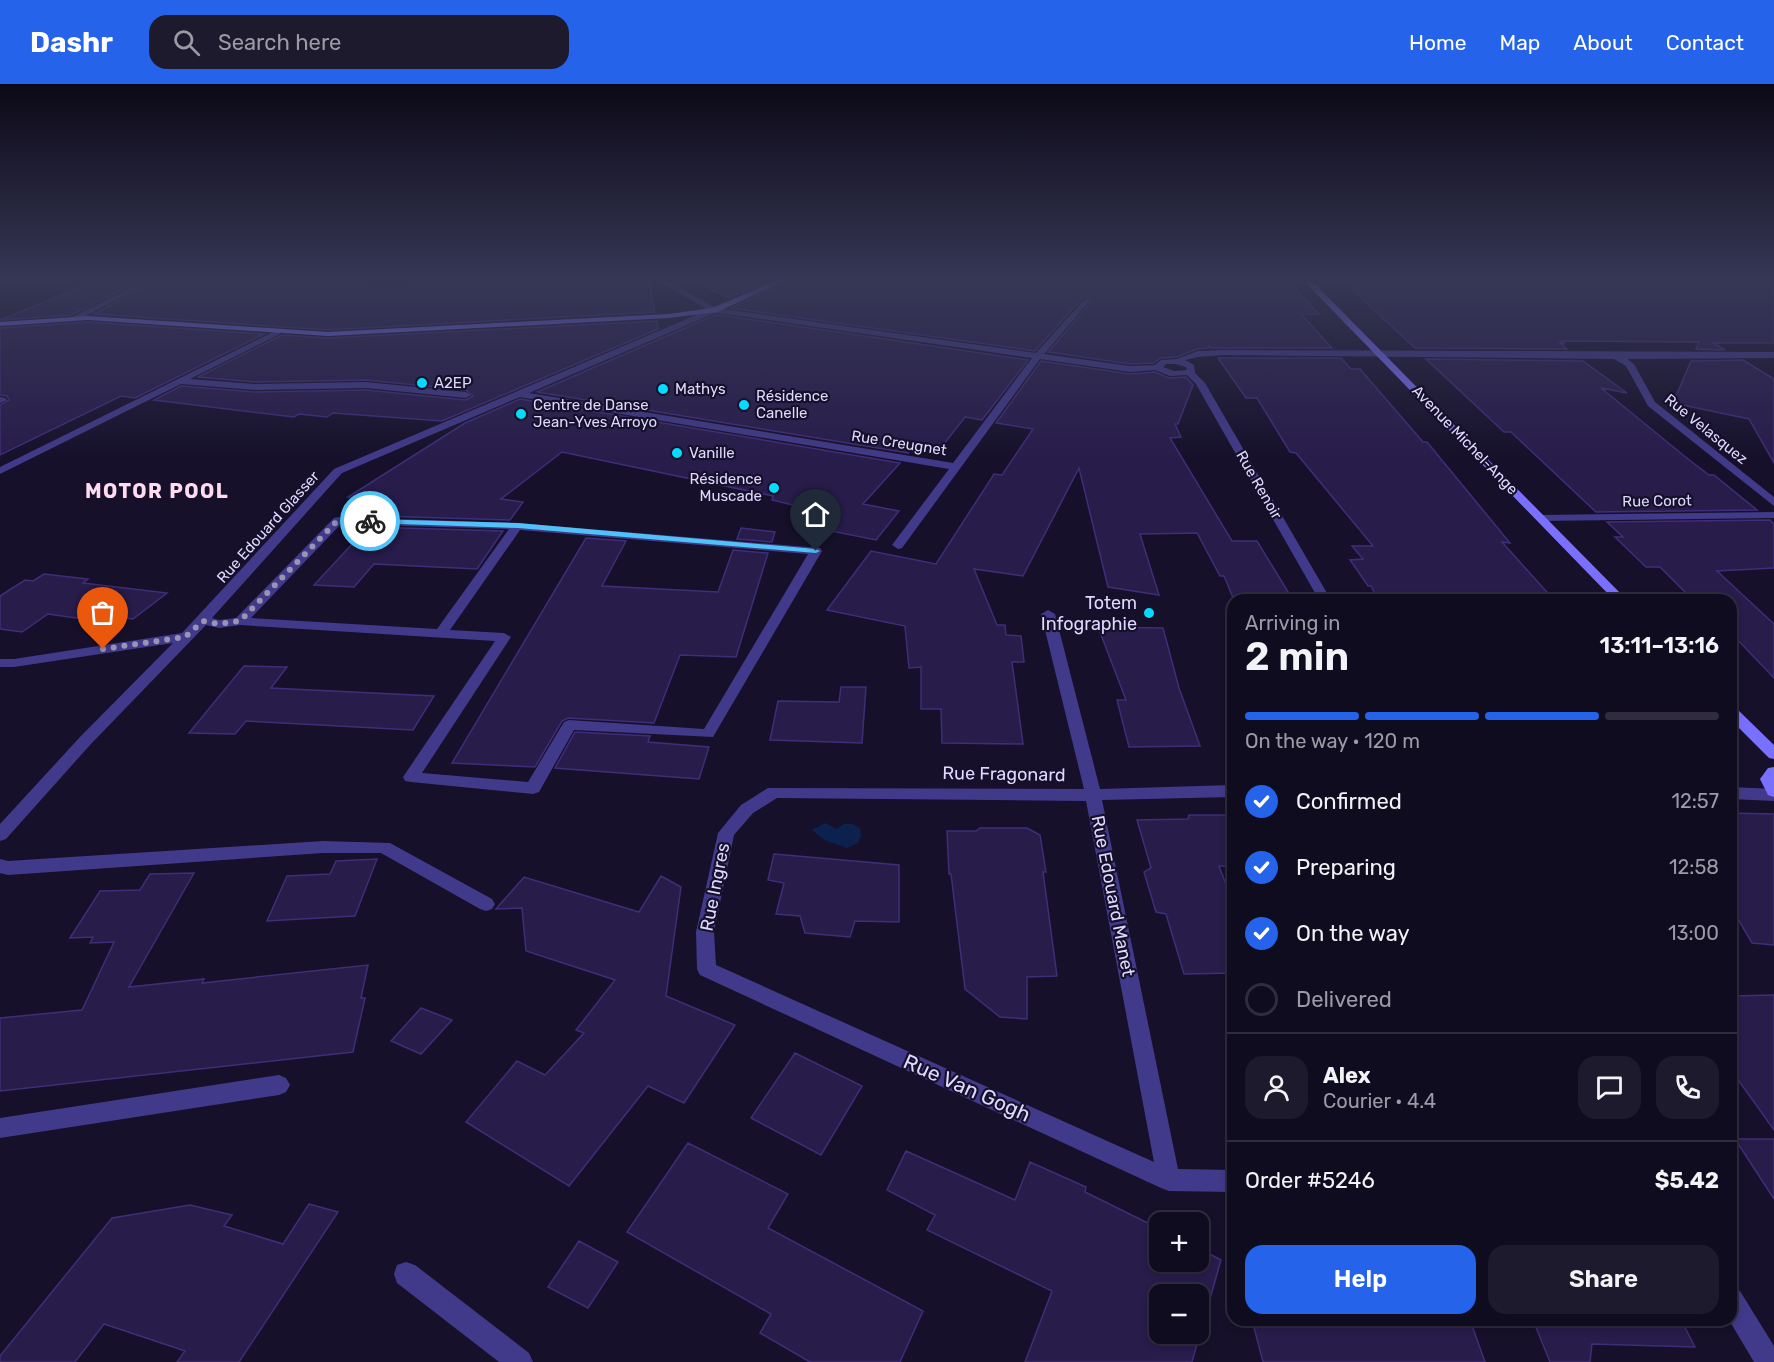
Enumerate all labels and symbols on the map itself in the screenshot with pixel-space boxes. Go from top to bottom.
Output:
place label: A2EP [434,374,472,392]
marker: A2EP [415,376,429,390]
place label: Mathys [675,380,726,398]
marker: Mathys [656,382,670,396]
street label: Avenue Michel-Ange [1408,382,1522,498]
place label: Résidence Canelle [756,387,829,422]
street label: Rue Velasquez [1661,390,1751,468]
place label: Centre de Danse Jean-Yves Arroyo [533,396,657,431]
marker: Résidence Canelle [737,398,751,412]
marker: Centre de Danse Jean-Yves Arroyo [514,407,528,421]
street label: Rue Creugnet [850,427,948,459]
place label: Vanille [689,444,735,462]
marker: Vanille [670,446,684,460]
street label: Rue Renoir [1232,448,1286,523]
street label: Rue Edouard Glasser [213,467,323,587]
place label: Résidence Muscade [689,470,762,505]
district label: MOTOR POOL [85,479,229,503]
marker: Résidence Muscade [767,481,781,495]
pin [790,489,841,551]
courier [340,491,400,551]
street label: Rue Corot [1622,491,1692,511]
pin [77,587,128,649]
place label: Totem Infographie [1041,592,1137,635]
marker: Totem Infographie [1142,606,1156,620]
street label: Rue Fragonard [942,762,1066,786]
street label: Rue Edouard Manet [1087,814,1139,978]
street label: Rue Ingres [696,841,734,933]
street label: Rue Van Gogh [900,1048,1035,1127]

